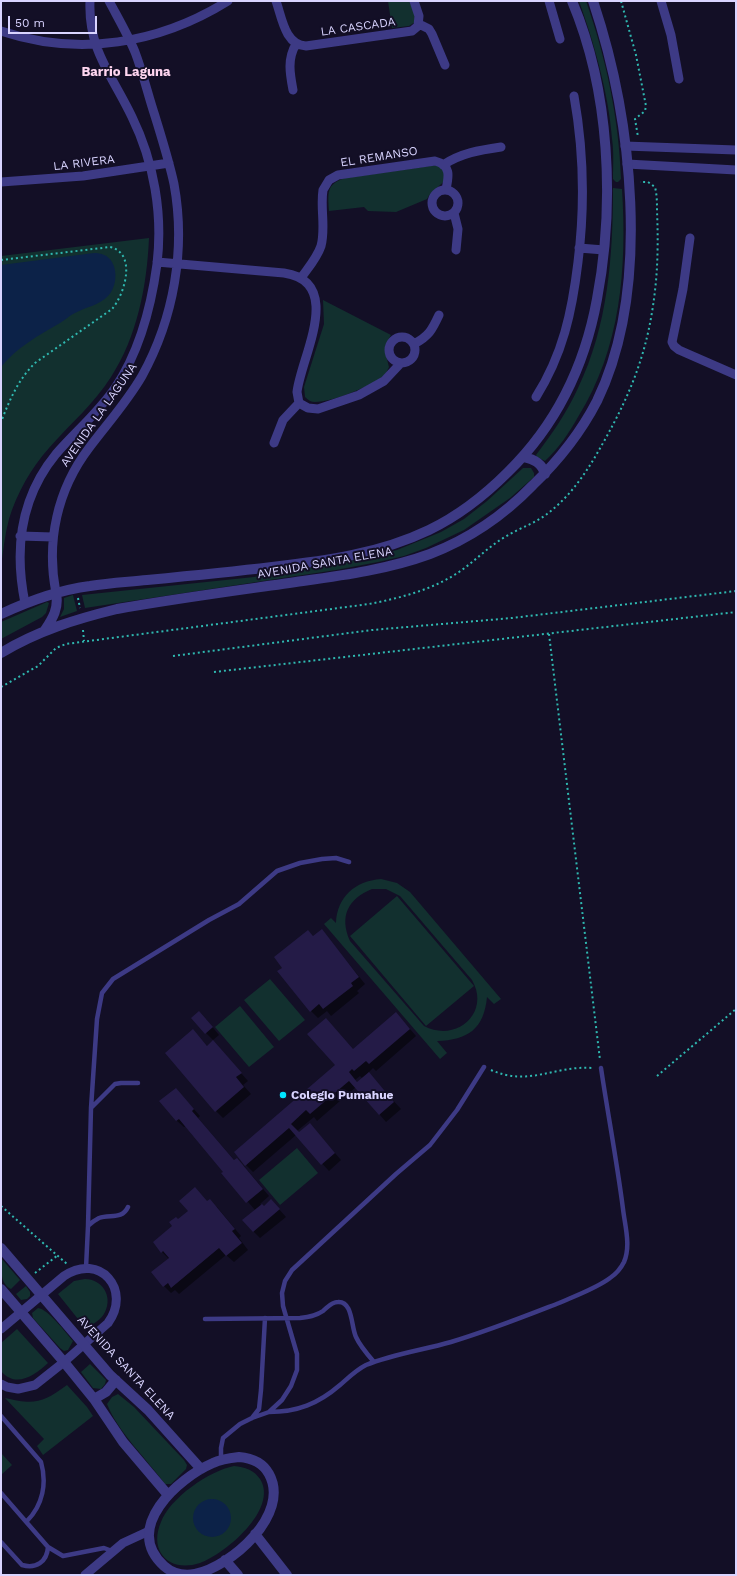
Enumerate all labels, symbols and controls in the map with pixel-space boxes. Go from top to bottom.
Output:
scale bar [10,8,99,34]
street label: LA CASCADA [320,15,396,39]
text: 50 m [15,16,45,30]
district label: Barrio Laguna [81,64,171,80]
street label: EL REMANSO [339,144,419,170]
street label: LA RIVERA [52,152,116,174]
street label: AVENIDA LA LAGUNA [58,360,140,470]
street label: AVENIDA SANTA ELENA [256,544,394,582]
place label: Colegio Pumahue [291,1088,394,1102]
marker: Colegio Pumahue [278,1090,288,1100]
street label: AVENIDA SANTA ELENA [74,1313,178,1423]

